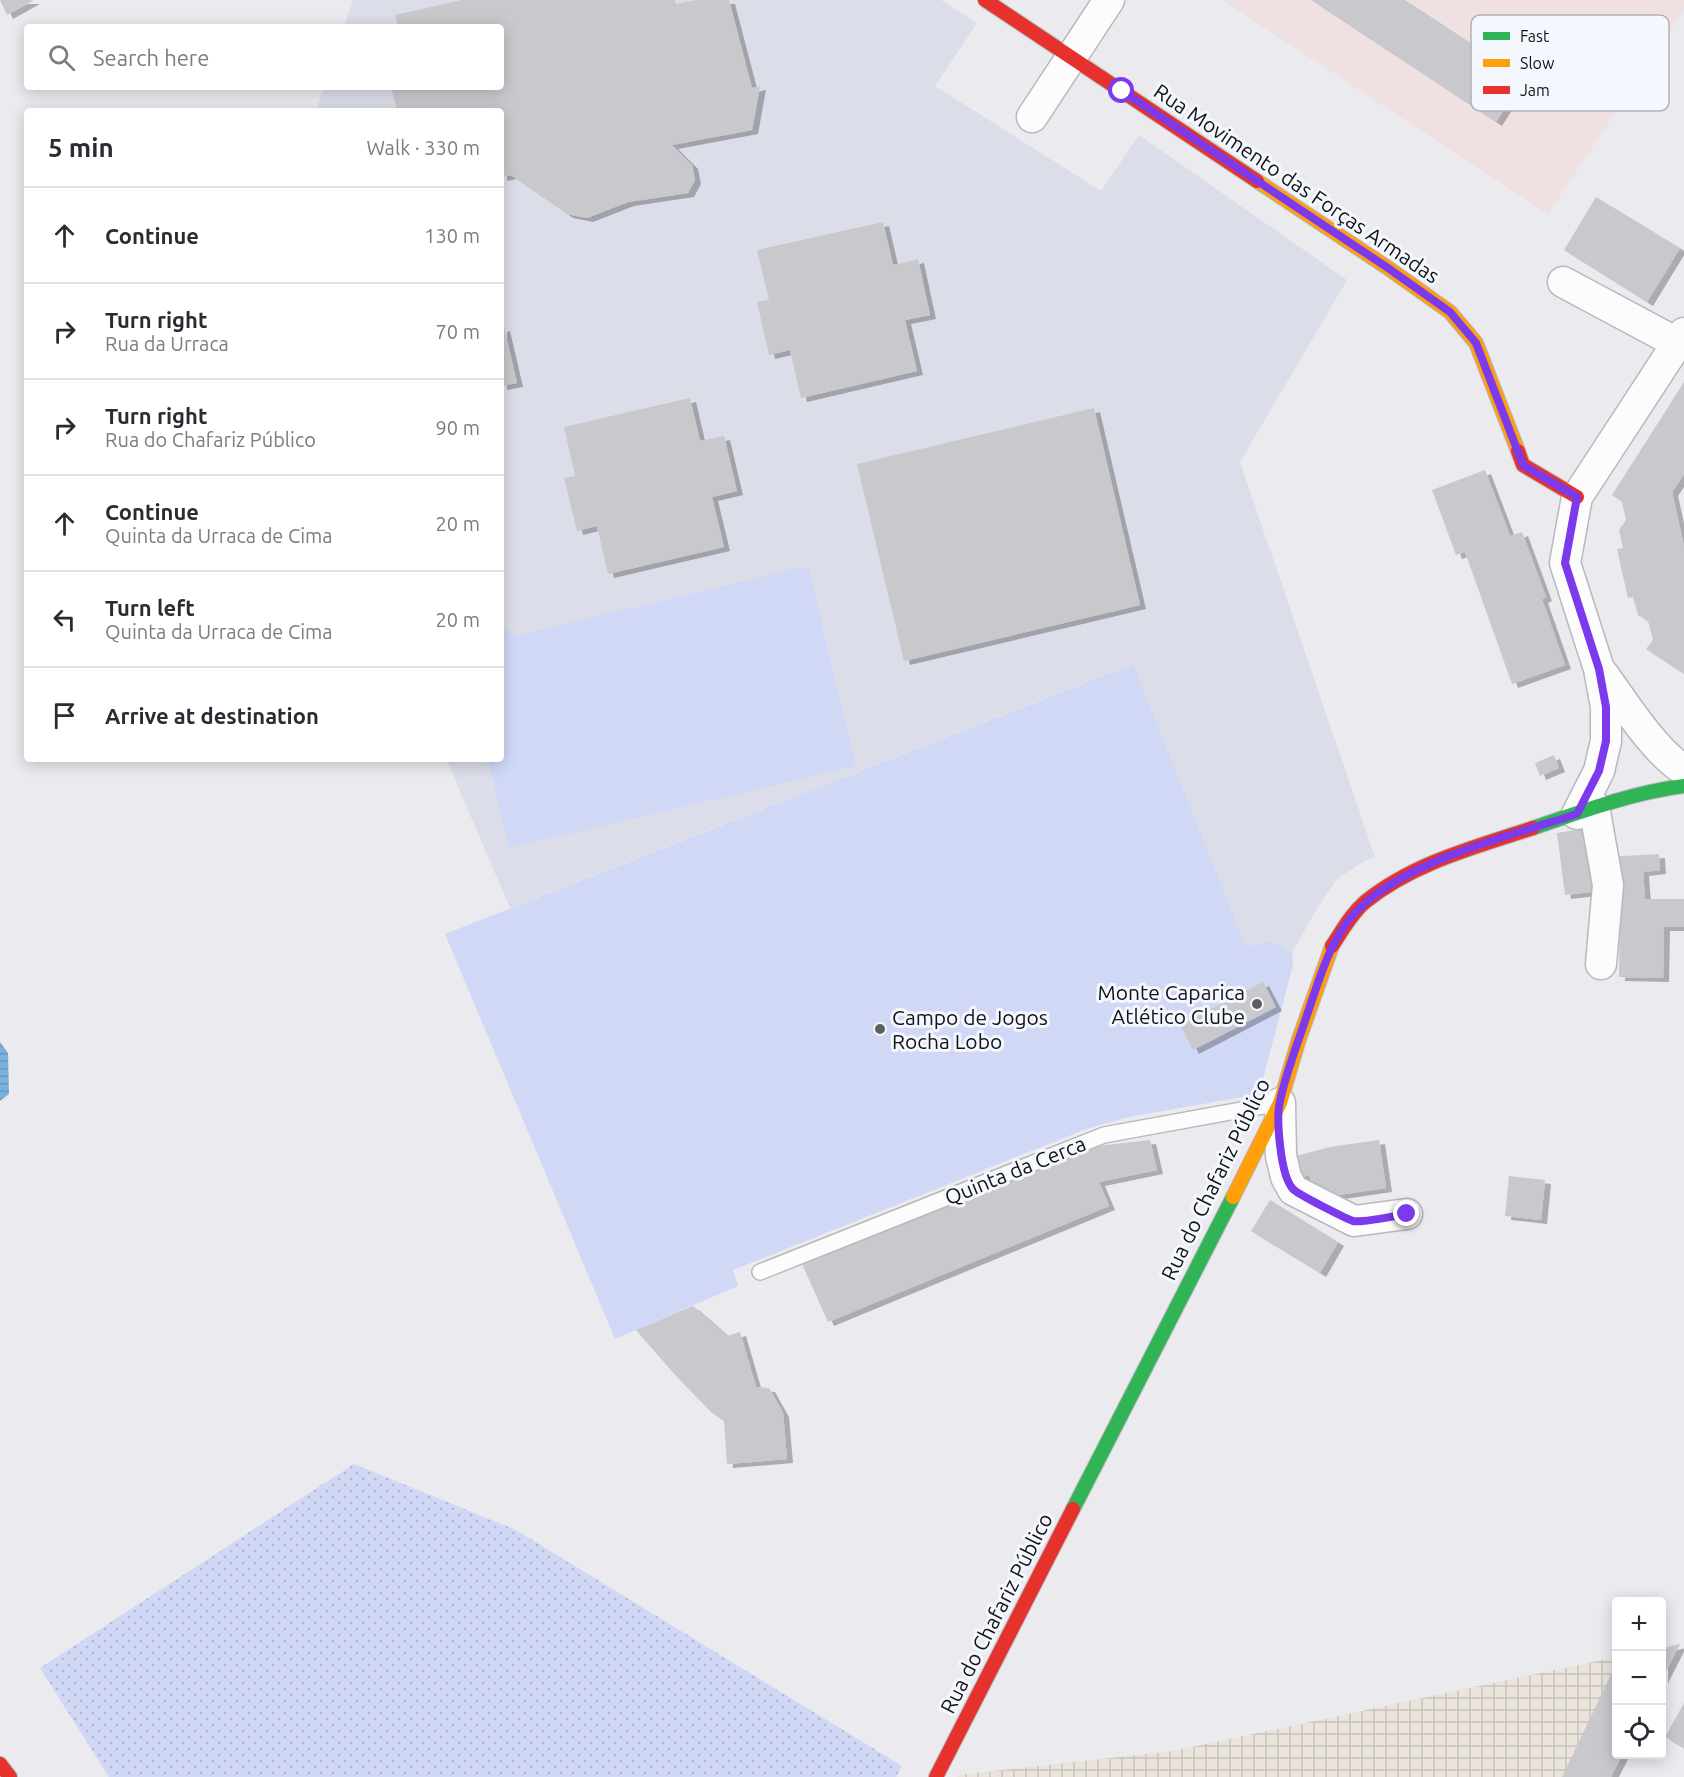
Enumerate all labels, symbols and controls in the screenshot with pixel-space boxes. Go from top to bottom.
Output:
legend [1471,15,1669,111]
search box [24,24,504,90]
text: Fast [1520,27,1550,45]
icon: search [45,41,78,74]
text: Search here [93,45,209,70]
text: Slow [1520,54,1555,72]
route start [1108,77,1134,103]
street label: Rua Movimento das Forças Armadas [1150,78,1444,288]
text: Jam [1520,81,1550,99]
text: 5 min [48,133,114,162]
text: Walk · 330 m [367,136,480,159]
icon: ahead [48,219,81,252]
text: Continue [105,223,199,248]
text: 130 m [424,224,480,247]
text: Turn right [105,307,207,332]
icon: right [48,315,81,348]
text: 70 m [436,320,480,343]
text: Rua da Urraca [105,332,229,355]
text: Turn right [105,403,207,428]
icon: right [48,411,81,444]
text: 90 m [436,416,480,439]
text: Rua do Chafariz Público [105,428,316,451]
text: Continue [105,499,199,524]
icon: ahead [48,507,81,540]
text: 20 m [436,512,480,535]
text: Quinta da Urraca de Cima [105,524,333,547]
text: Turn left [105,595,195,620]
icon: left [48,603,81,636]
text: 20 m [436,608,480,631]
text: Quinta da Urraca de Cima [105,620,333,643]
icon: arrive [48,699,81,732]
text: Arrive at destination [105,703,319,728]
place label: Monte Caparica Atlético Clube [1098,980,1245,1028]
marker: Monte Caparica Atlético Clube [1250,997,1264,1011]
place label: Campo de Jogos Rocha Lobo [892,1005,1048,1053]
marker: Campo de Jogos Rocha Lobo [873,1022,887,1036]
street label: Rua do Chafariz Público [1156,1074,1274,1284]
street label: Quinta da Cerca [941,1131,1089,1209]
route end [1393,1200,1419,1226]
street label: Rua do Chafariz Público [935,1509,1057,1717]
map controls [1612,1597,1666,1759]
button: + [1612,1597,1666,1651]
button: − [1612,1651,1666,1705]
button: locate [1612,1705,1666,1759]

